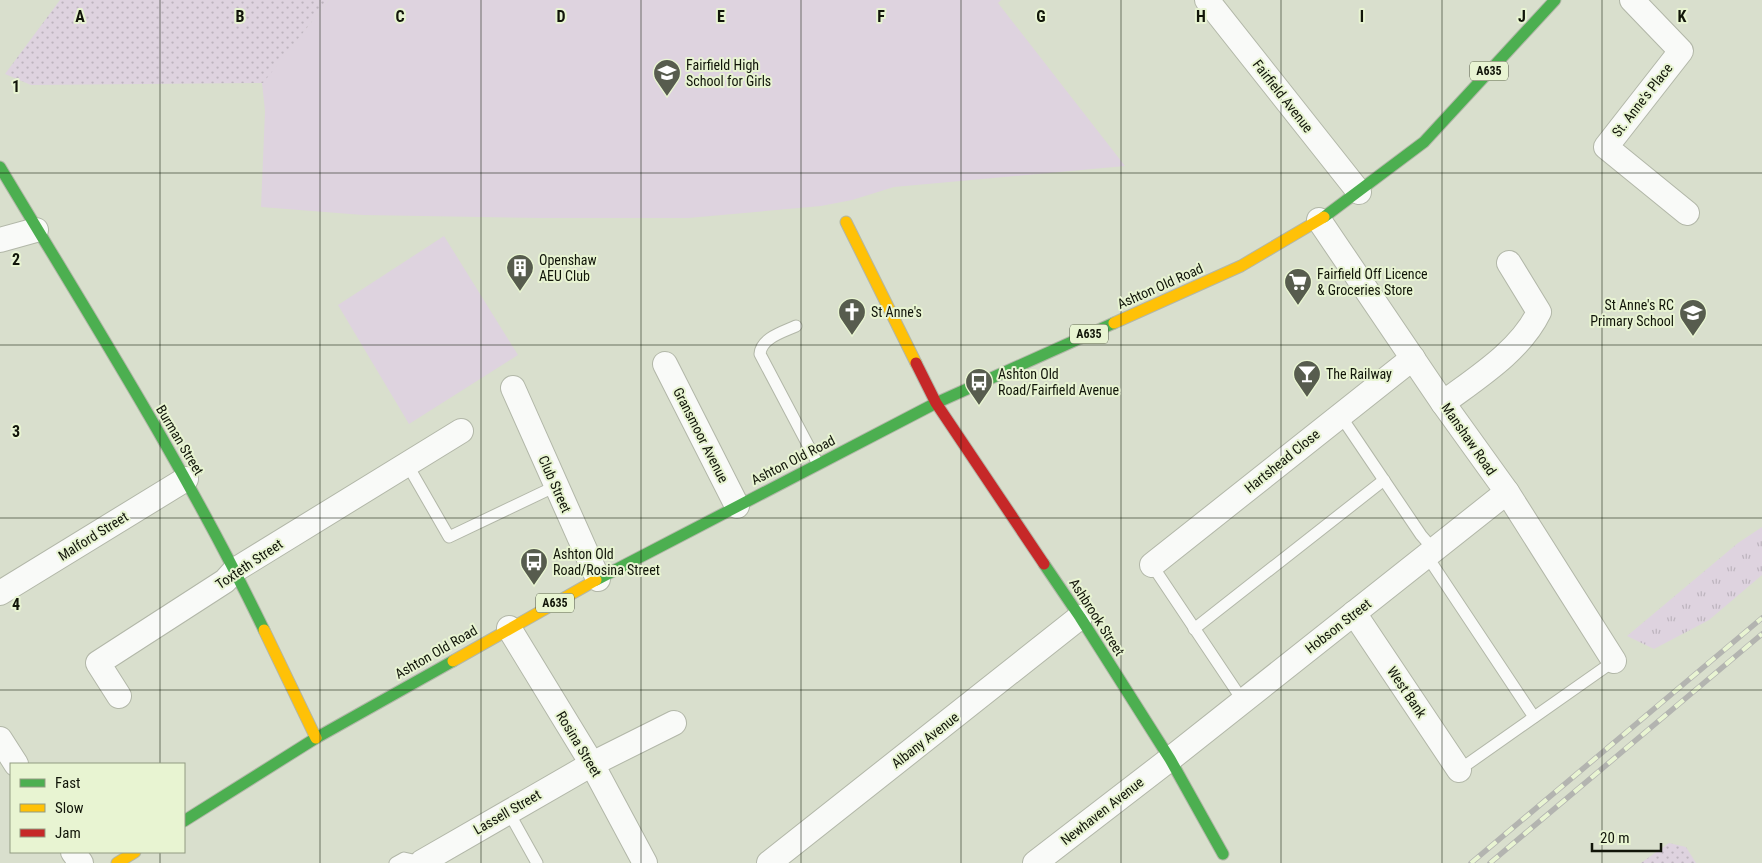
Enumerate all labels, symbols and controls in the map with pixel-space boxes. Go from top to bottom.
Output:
text: A [75,7,85,26]
text: B [236,7,245,26]
text: C [395,7,405,26]
text: D [556,7,566,26]
text: E [717,7,725,26]
text: F [877,7,885,26]
text: G [1036,7,1046,26]
text: H [1196,7,1206,26]
text: I [1360,7,1364,26]
text: J [1518,7,1526,26]
text: K [1678,7,1687,26]
street label: Fairfield Avenue [1250,56,1317,136]
place label: Fairfield High School for Girls [686,57,771,89]
school or university icon: Fairfield High School for Girls [652,58,682,97]
street label: St. Anne's Place [1608,60,1676,140]
road number: A635 [1470,61,1508,80]
text: 1 [12,77,20,96]
text: 2 [12,250,20,269]
place label: Openshaw AEU Club [539,252,597,284]
building icon: Openshaw AEU Club [505,253,535,292]
street label: Ashton Old Road [1115,260,1205,312]
place label: Fairfield Off Licence & Groceries Store [1317,266,1428,298]
supermarket icon: Fairfield Off Licence & Groceries Store [1283,267,1313,306]
church icon: St Anne's [837,297,867,336]
place label: St Anne's RC Primary School [1590,297,1674,329]
school or university icon: St Anne's RC Primary School [1678,298,1708,337]
place label: St Anne's [871,304,922,320]
road number: A635 [1070,324,1108,344]
bar icon: The Railway [1292,359,1322,398]
place label: Ashton Old Road/Fairfield Avenue [998,366,1120,398]
place label: The Railway [1326,366,1392,382]
bus stop icon: Ashton Old Road/Fairfield Avenue [964,367,994,406]
street label: Gransmoor Avenue [670,385,732,486]
street label: Manshaw Road [1438,400,1500,478]
street label: Burman Street [153,402,207,478]
text: 3 [12,422,20,441]
street label: Hartshead Close [1241,426,1323,496]
street label: Ashton Old Road [748,432,838,488]
street label: Club Street [535,453,575,515]
street label: Malford Street [55,508,131,564]
street label: Toxteth Street [212,536,286,592]
place label: Ashton Old Road/Rosina Street [553,546,660,578]
bus stop icon: Ashton Old Road/Rosina Street [519,547,549,586]
street label: Ashbrook Street [1066,575,1128,659]
road number: A635 [536,594,574,612]
text: 4 [12,595,20,614]
street label: Hobson Street [1302,595,1374,657]
street label: Ashton Old Road [392,622,480,682]
street label: West Bank [1384,663,1430,721]
street label: Rosina Street [553,708,605,780]
street label: Albany Avenue [888,708,962,771]
legend [10,763,185,853]
text: Fast [55,774,80,792]
street label: Newhaven Avenue [1057,774,1147,848]
street label: Lassell Street [470,786,544,838]
text: Slow [55,799,84,817]
scale bar [1592,820,1661,852]
text: Jam [55,824,81,842]
text: 20 m [1600,829,1630,847]

